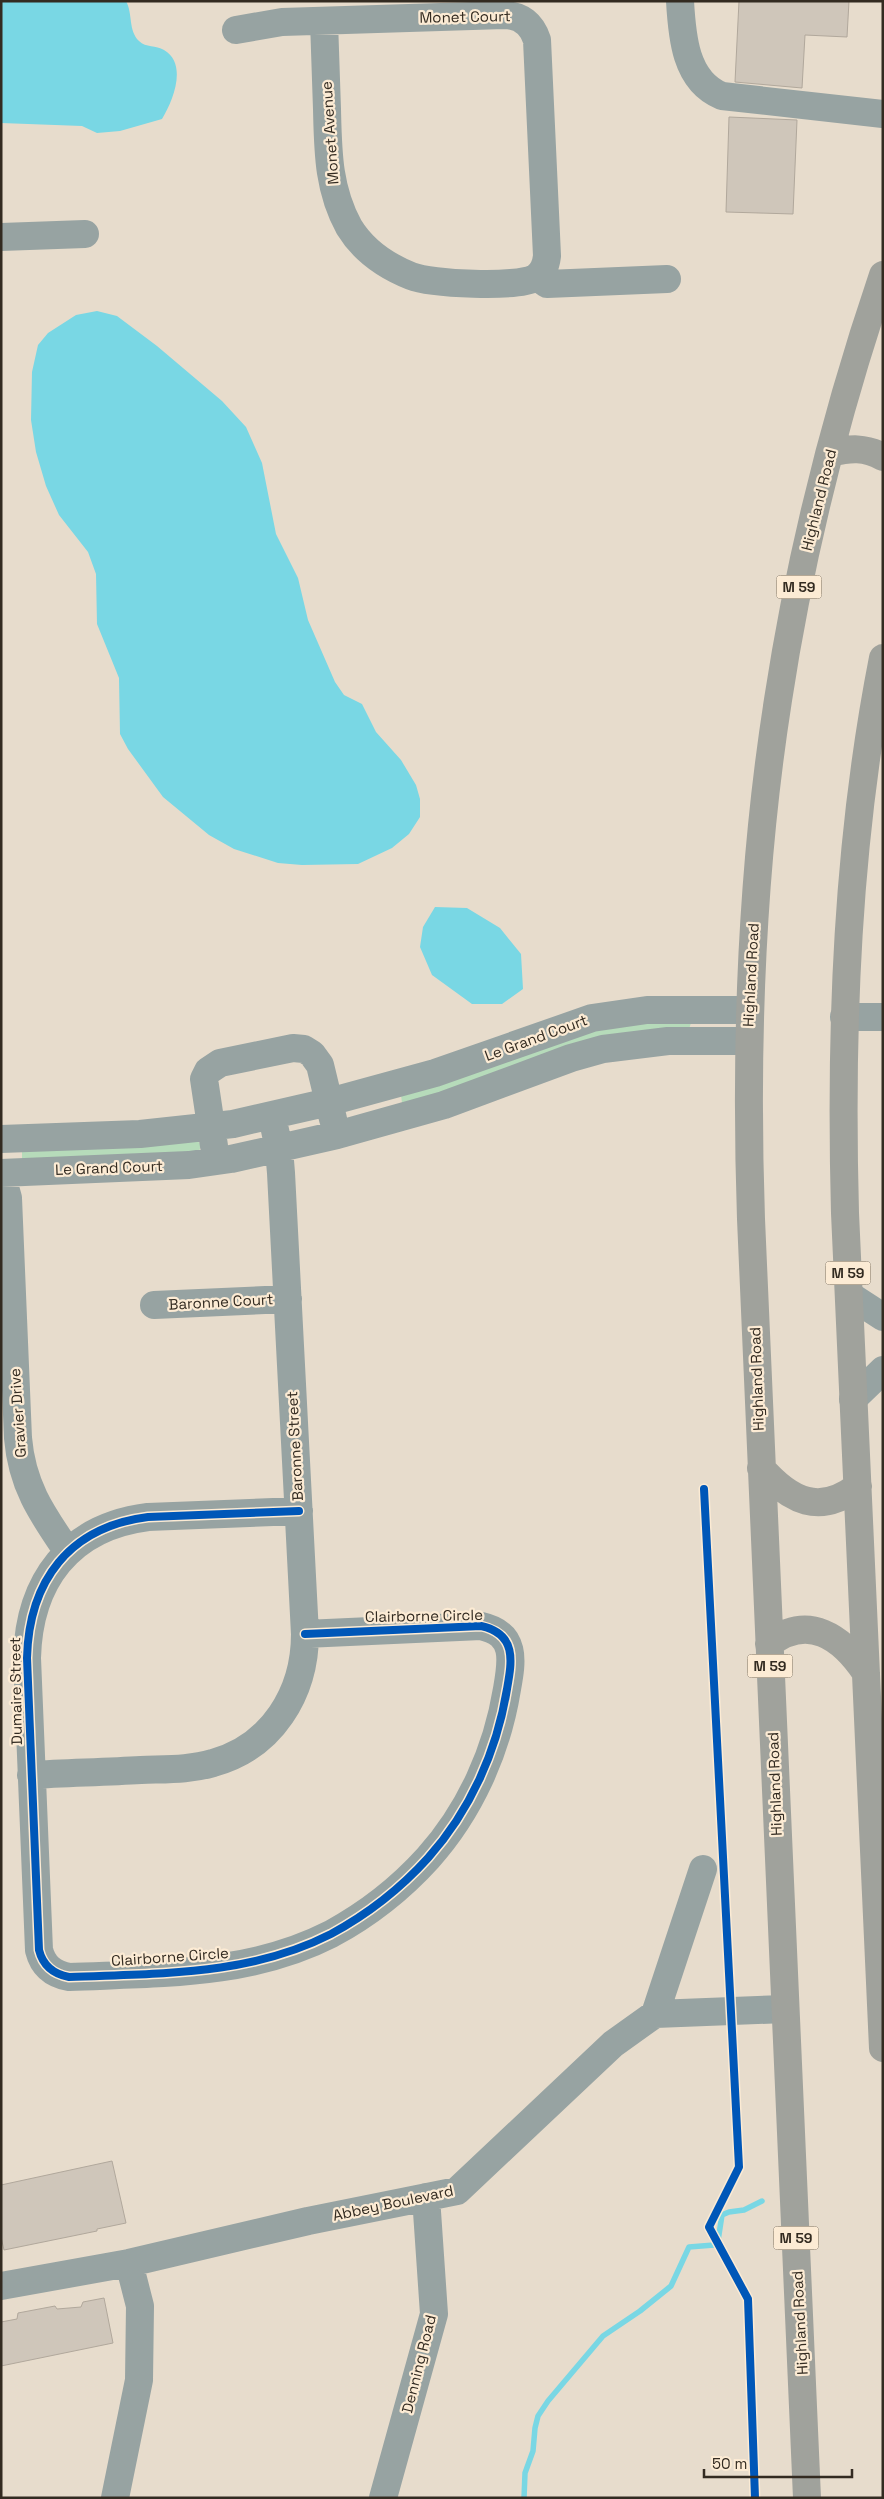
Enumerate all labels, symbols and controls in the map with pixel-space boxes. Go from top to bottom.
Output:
street label: Monet Court [419,6,511,27]
street label: Monet Avenue [316,81,343,185]
street label: Highland Road [797,447,840,553]
road number: M 59 [776,576,822,598]
street label: Highland Road [738,922,763,1027]
street label: Le Grand Court [482,1010,590,1065]
street label: Le Grand Court [55,1156,163,1179]
road number: M 59 [826,1262,870,1284]
street label: Baronne Court [168,1289,274,1314]
street label: Highland Road [745,1327,768,1431]
street label: Gravier Drive [5,1368,30,1458]
street label: Baronne Street [282,1390,307,1502]
street label: Clairborne Circle [365,1605,483,1626]
street label: Dumaire Street [5,1637,26,1745]
road number: M 59 [748,1654,792,1678]
street label: Highland Road [763,1732,786,1836]
street label: Clairborne Circle [110,1943,230,1970]
street label: Abbey Boulevard [331,2180,455,2225]
road number: M 59 [774,2226,818,2250]
street label: Highland Road [787,2271,812,2376]
street label: Denning Road [397,2313,440,2415]
scale bar [704,2446,852,2478]
text: 50 m [712,2454,747,2473]

